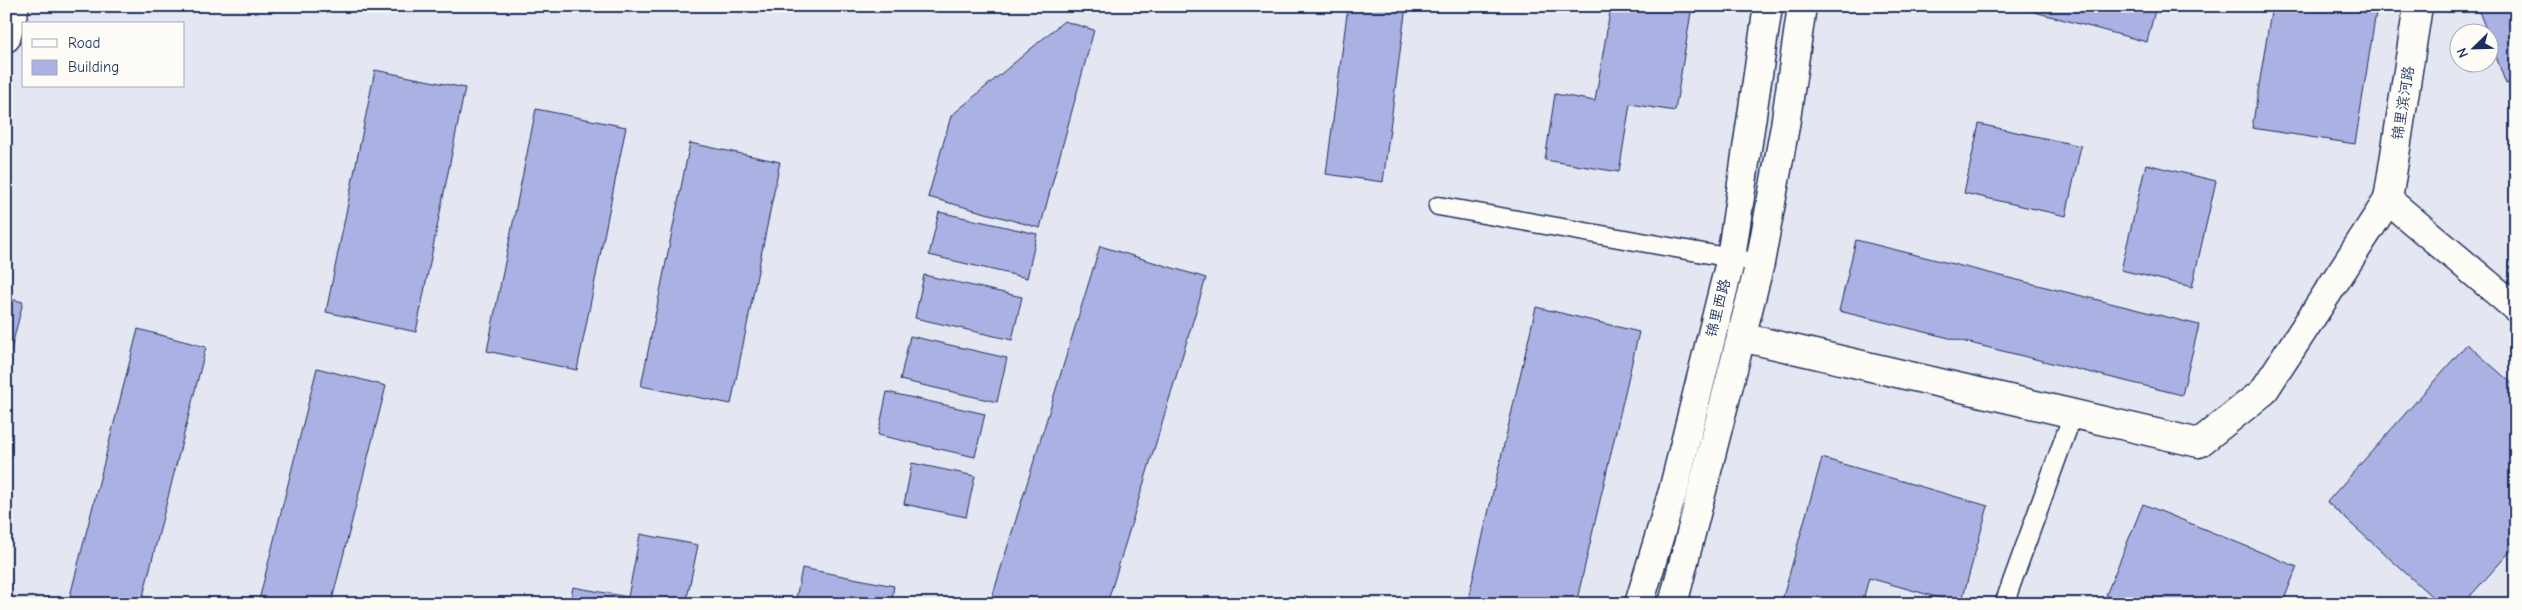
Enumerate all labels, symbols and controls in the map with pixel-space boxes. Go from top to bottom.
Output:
legend [22,22,185,88]
north arrow [2450,22,2500,72]
text: Road [68,34,100,52]
text: N [2453,45,2472,60]
text: Building [68,58,119,76]
street label: 锦里滨河路 [2388,65,2418,141]
street label: 锦里西路 [1702,277,1734,339]

